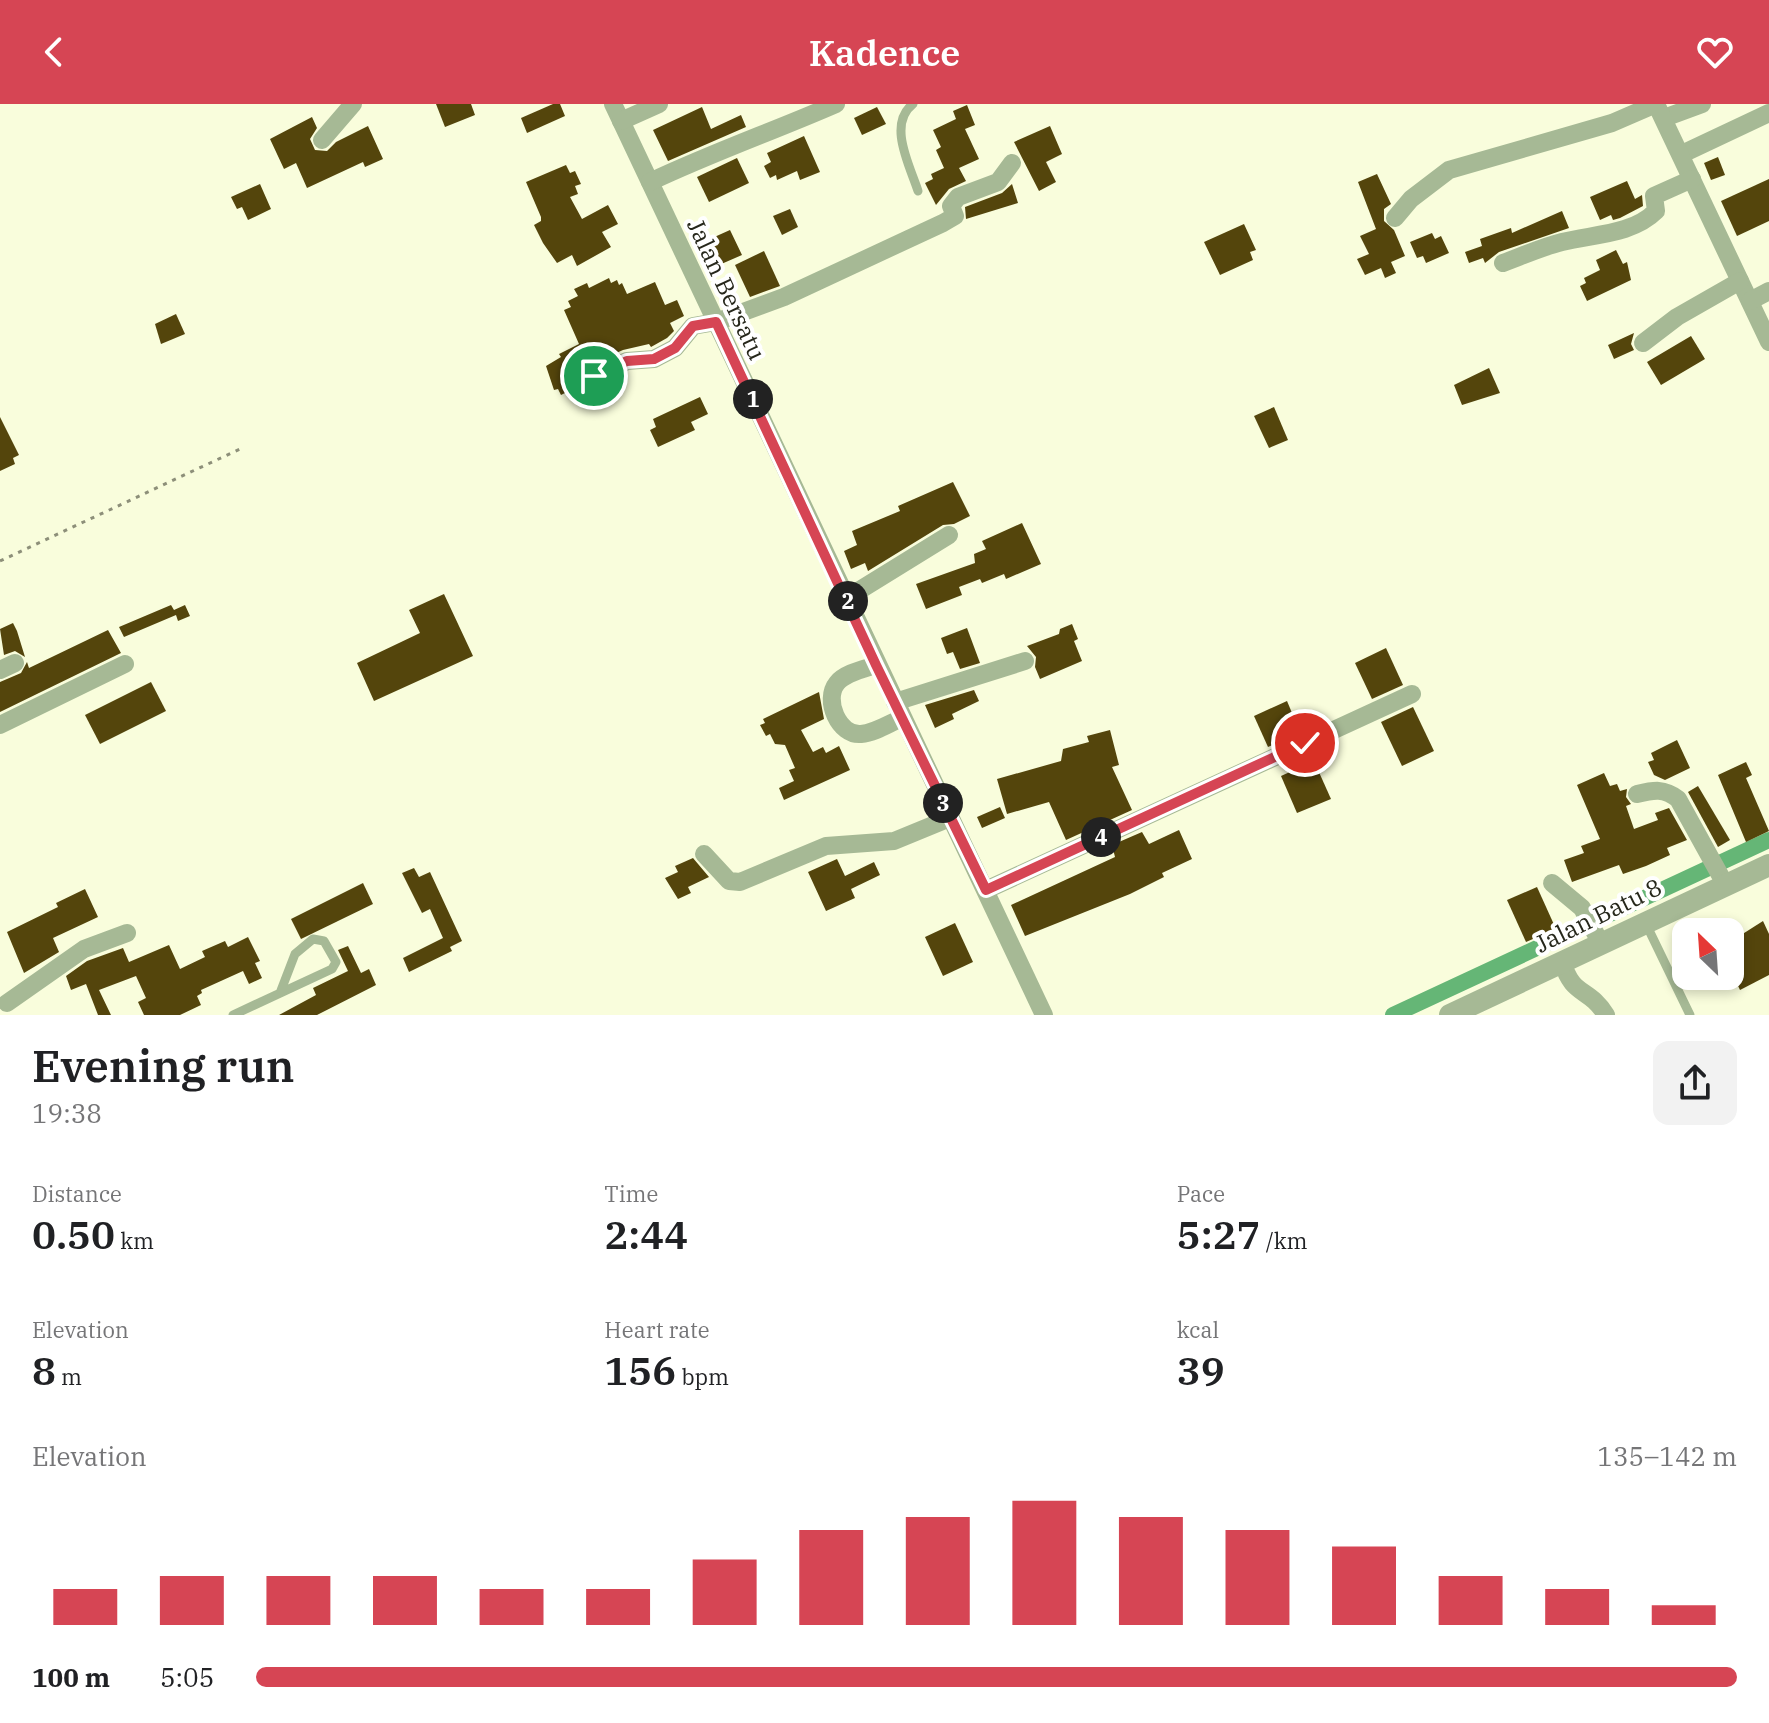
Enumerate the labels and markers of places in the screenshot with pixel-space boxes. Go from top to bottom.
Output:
pin [560,342,628,410]
pin: 1 [733,379,773,419]
pin: 2 [828,581,868,621]
pin [1271,709,1339,777]
pin: 3 [923,783,963,823]
pin: 4 [1081,817,1121,857]

